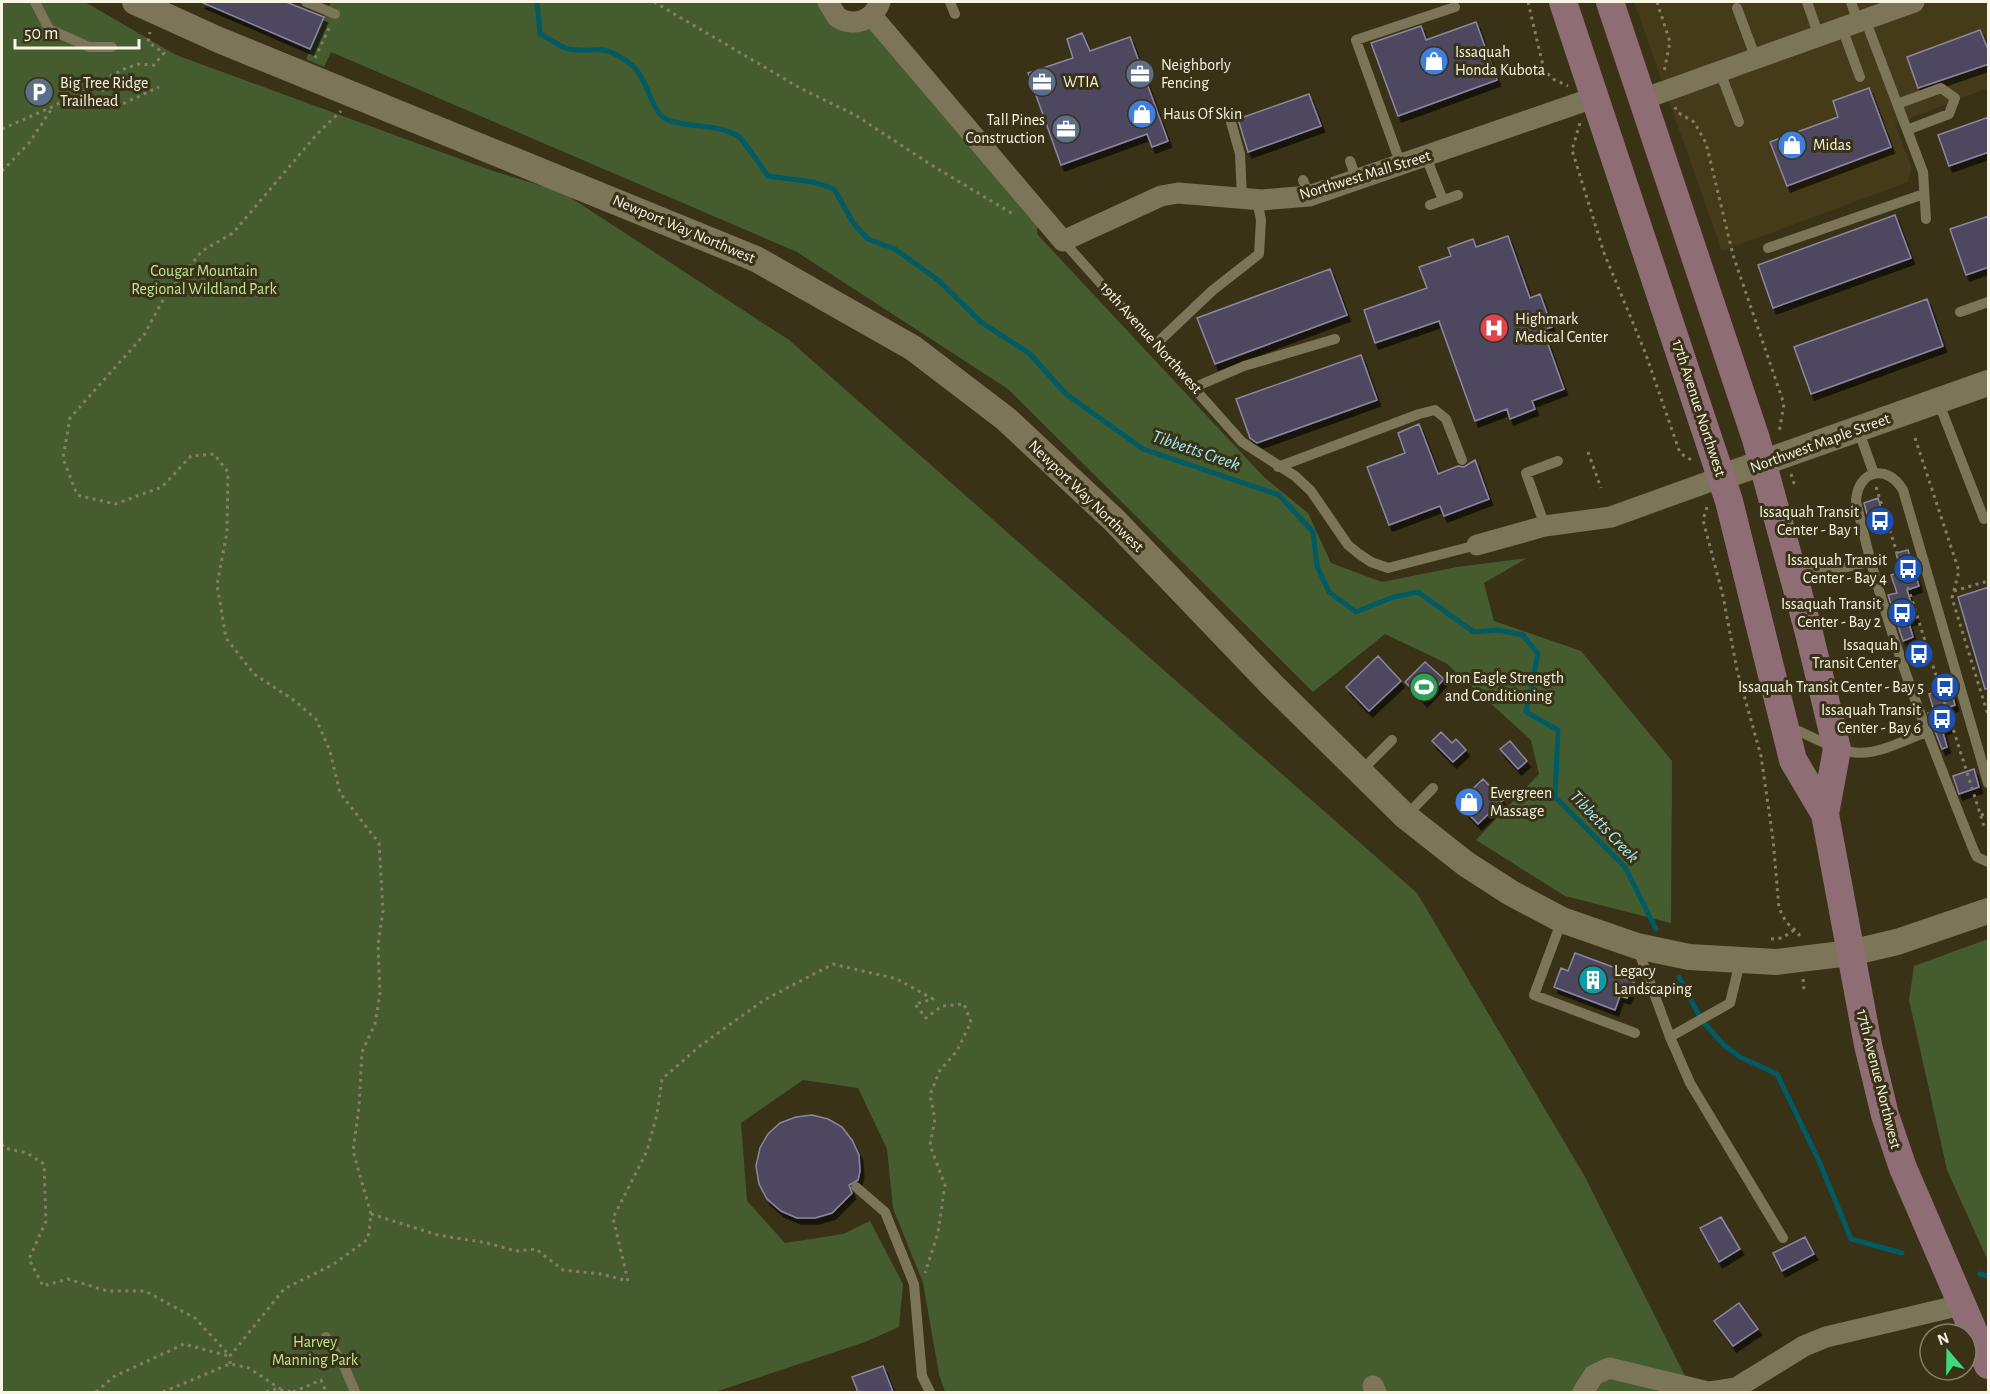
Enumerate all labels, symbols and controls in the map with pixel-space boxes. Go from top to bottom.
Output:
scale bar [15,12,140,50]
text: 50 m [24,25,58,43]
place label: Issaquah Honda Kubota [1455,44,1545,78]
shop icon: Issaquah Honda Kubota [1418,45,1450,77]
place label: Neighborly Fencing [1161,57,1231,91]
office icon: Neighborly Fencing [1124,58,1156,90]
office icon: WTIA [1026,66,1058,98]
place label: WTIA [1063,74,1099,90]
place label: Big Tree Ridge Trailhead [60,75,148,109]
parking icon: Big Tree Ridge Trailhead [23,76,55,108]
shop icon: Haus Of Skin [1126,98,1158,130]
place label: Haus Of Skin [1163,106,1242,122]
place label: Tall Pines Construction [966,112,1045,146]
office icon: Tall Pines Construction [1050,113,1082,145]
shop icon: Midas [1776,129,1808,161]
place label: Midas [1813,137,1851,153]
street label: Northwest Mall Street [1298,147,1432,203]
street label: Newport Way Northwest [610,192,758,267]
park label: Cougar Mountain Regional Wildland Park [131,263,277,297]
street label: 19th Avenue Northwest [1097,279,1205,397]
place label: Highmark Medical Center [1515,311,1609,345]
hospital icon: Highmark Medical Center [1478,312,1510,344]
street label: 17th Avenue Northwest [1669,337,1729,479]
street label: Northwest Maple Street [1748,410,1892,476]
water label: Tibbetts Creek [1150,428,1242,474]
street label: Newport Way Northwest [1025,437,1147,556]
place label: Issaquah Transit Center - Bay 1 [1759,504,1859,539]
bus stop icon: Issaquah Transit Center - Bay 1 [1864,505,1896,537]
place label: Issaquah Transit Center - Bay 4 [1787,552,1887,587]
bus stop icon: Issaquah Transit Center - Bay 4 [1892,553,1924,585]
place label: Issaquah Transit Center - Bay 2 [1781,596,1881,631]
bus stop icon: Issaquah Transit Center - Bay 2 [1886,597,1918,629]
place label: Issaquah Transit Center [1812,637,1899,671]
bus stop icon: Issaquah Transit Center [1903,638,1935,670]
place label: Iron Eagle Strength and Conditioning [1445,670,1564,704]
sports icon: Iron Eagle Strength and Conditioning [1408,671,1440,703]
bus stop icon: Issaquah Transit Center - Bay 5 [1929,671,1961,703]
place label: Issaquah Transit Center - Bay 5 [1738,679,1924,696]
place label: Issaquah Transit Center - Bay 6 [1821,702,1921,737]
bus stop icon: Issaquah Transit Center - Bay 6 [1926,703,1958,735]
place label: Evergreen Massage [1490,785,1552,819]
shop icon: Evergreen Massage [1453,786,1485,818]
water label: Tibbetts Creek [1566,787,1642,867]
place label: Legacy Landscaping [1614,963,1692,997]
building icon: Legacy Landscaping [1577,964,1609,996]
street label: 17th Avenue Northwest [1854,1008,1904,1150]
north arrow [1918,1322,1978,1382]
text: N [1935,1329,1951,1348]
park label: Harvey Manning Park [272,1334,359,1368]

